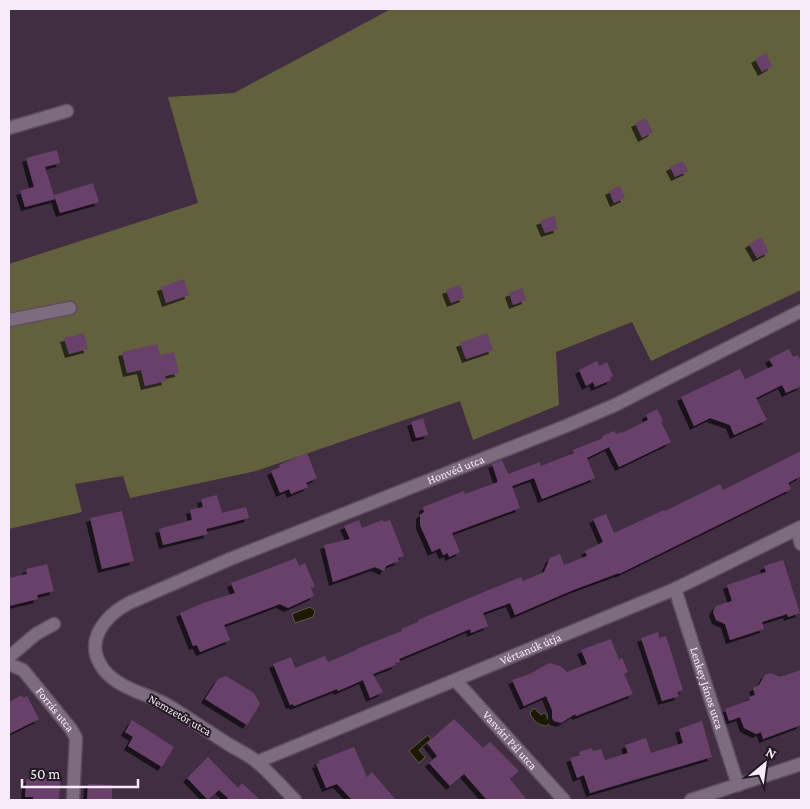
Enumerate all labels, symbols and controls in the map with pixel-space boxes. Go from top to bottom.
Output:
street label: Honvéd utca [425,452,487,487]
street label: Vértanúk útja [498,630,564,668]
street label: Lenkey János utca [687,645,727,731]
street label: Forrás utca [33,684,78,735]
street label: Nemzetőr utca [146,691,214,739]
street label: Vasvári Pál utca [479,708,540,773]
north arrow [740,739,790,789]
text: N [763,743,780,762]
scale bar [22,756,139,788]
text: 50 m [30,766,60,782]

